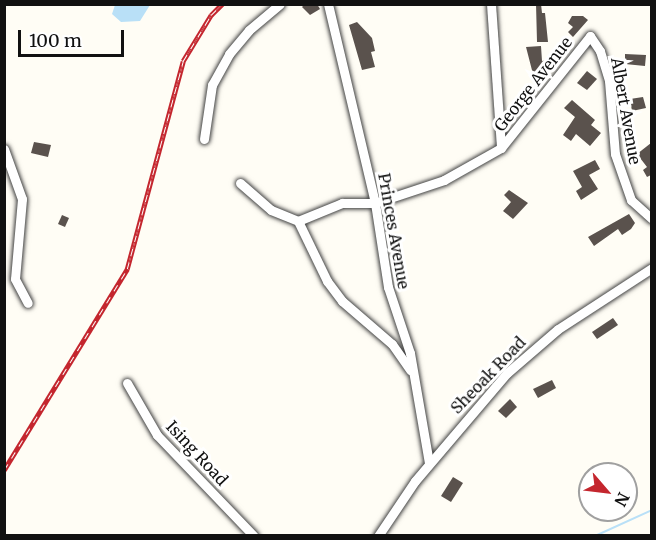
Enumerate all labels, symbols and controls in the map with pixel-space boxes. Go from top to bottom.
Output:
scale bar [21,18,128,56]
text: 100 m [29,29,82,52]
street label: George Avenue [490,33,576,135]
street label: Albert Avenue [607,56,645,166]
street label: Princes Avenue [374,171,414,291]
street label: Sheoak Road [447,333,529,417]
street label: Ising Road [162,417,232,489]
north arrow [578,462,638,522]
text: N [610,489,634,510]

